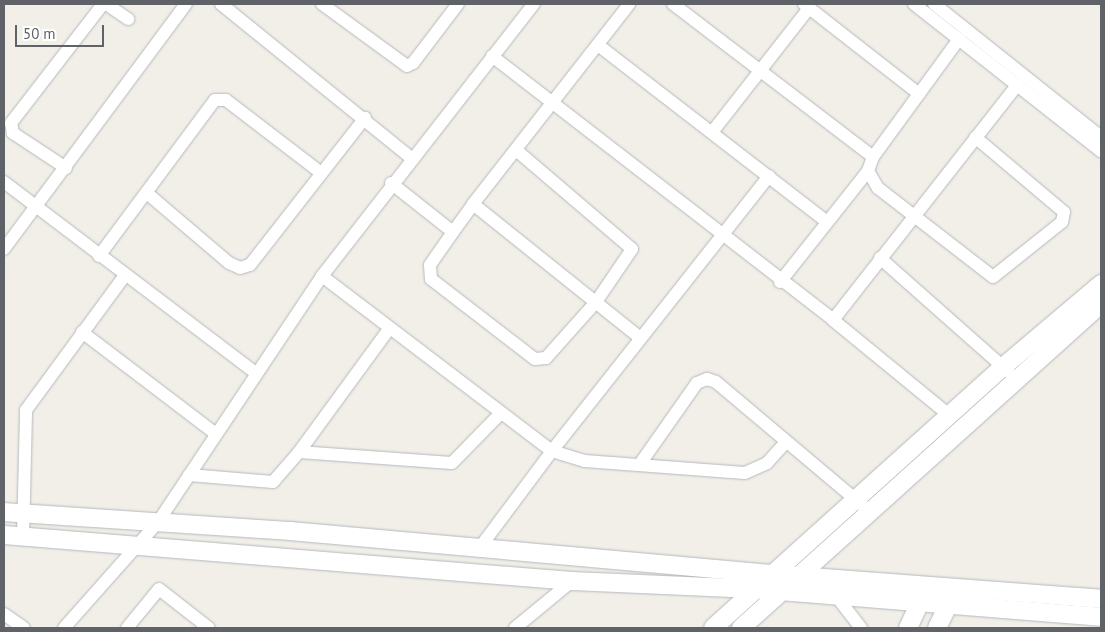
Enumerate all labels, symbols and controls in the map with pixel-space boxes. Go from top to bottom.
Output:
scale bar [18,15,106,47]
text: 50 m [23,24,56,43]

